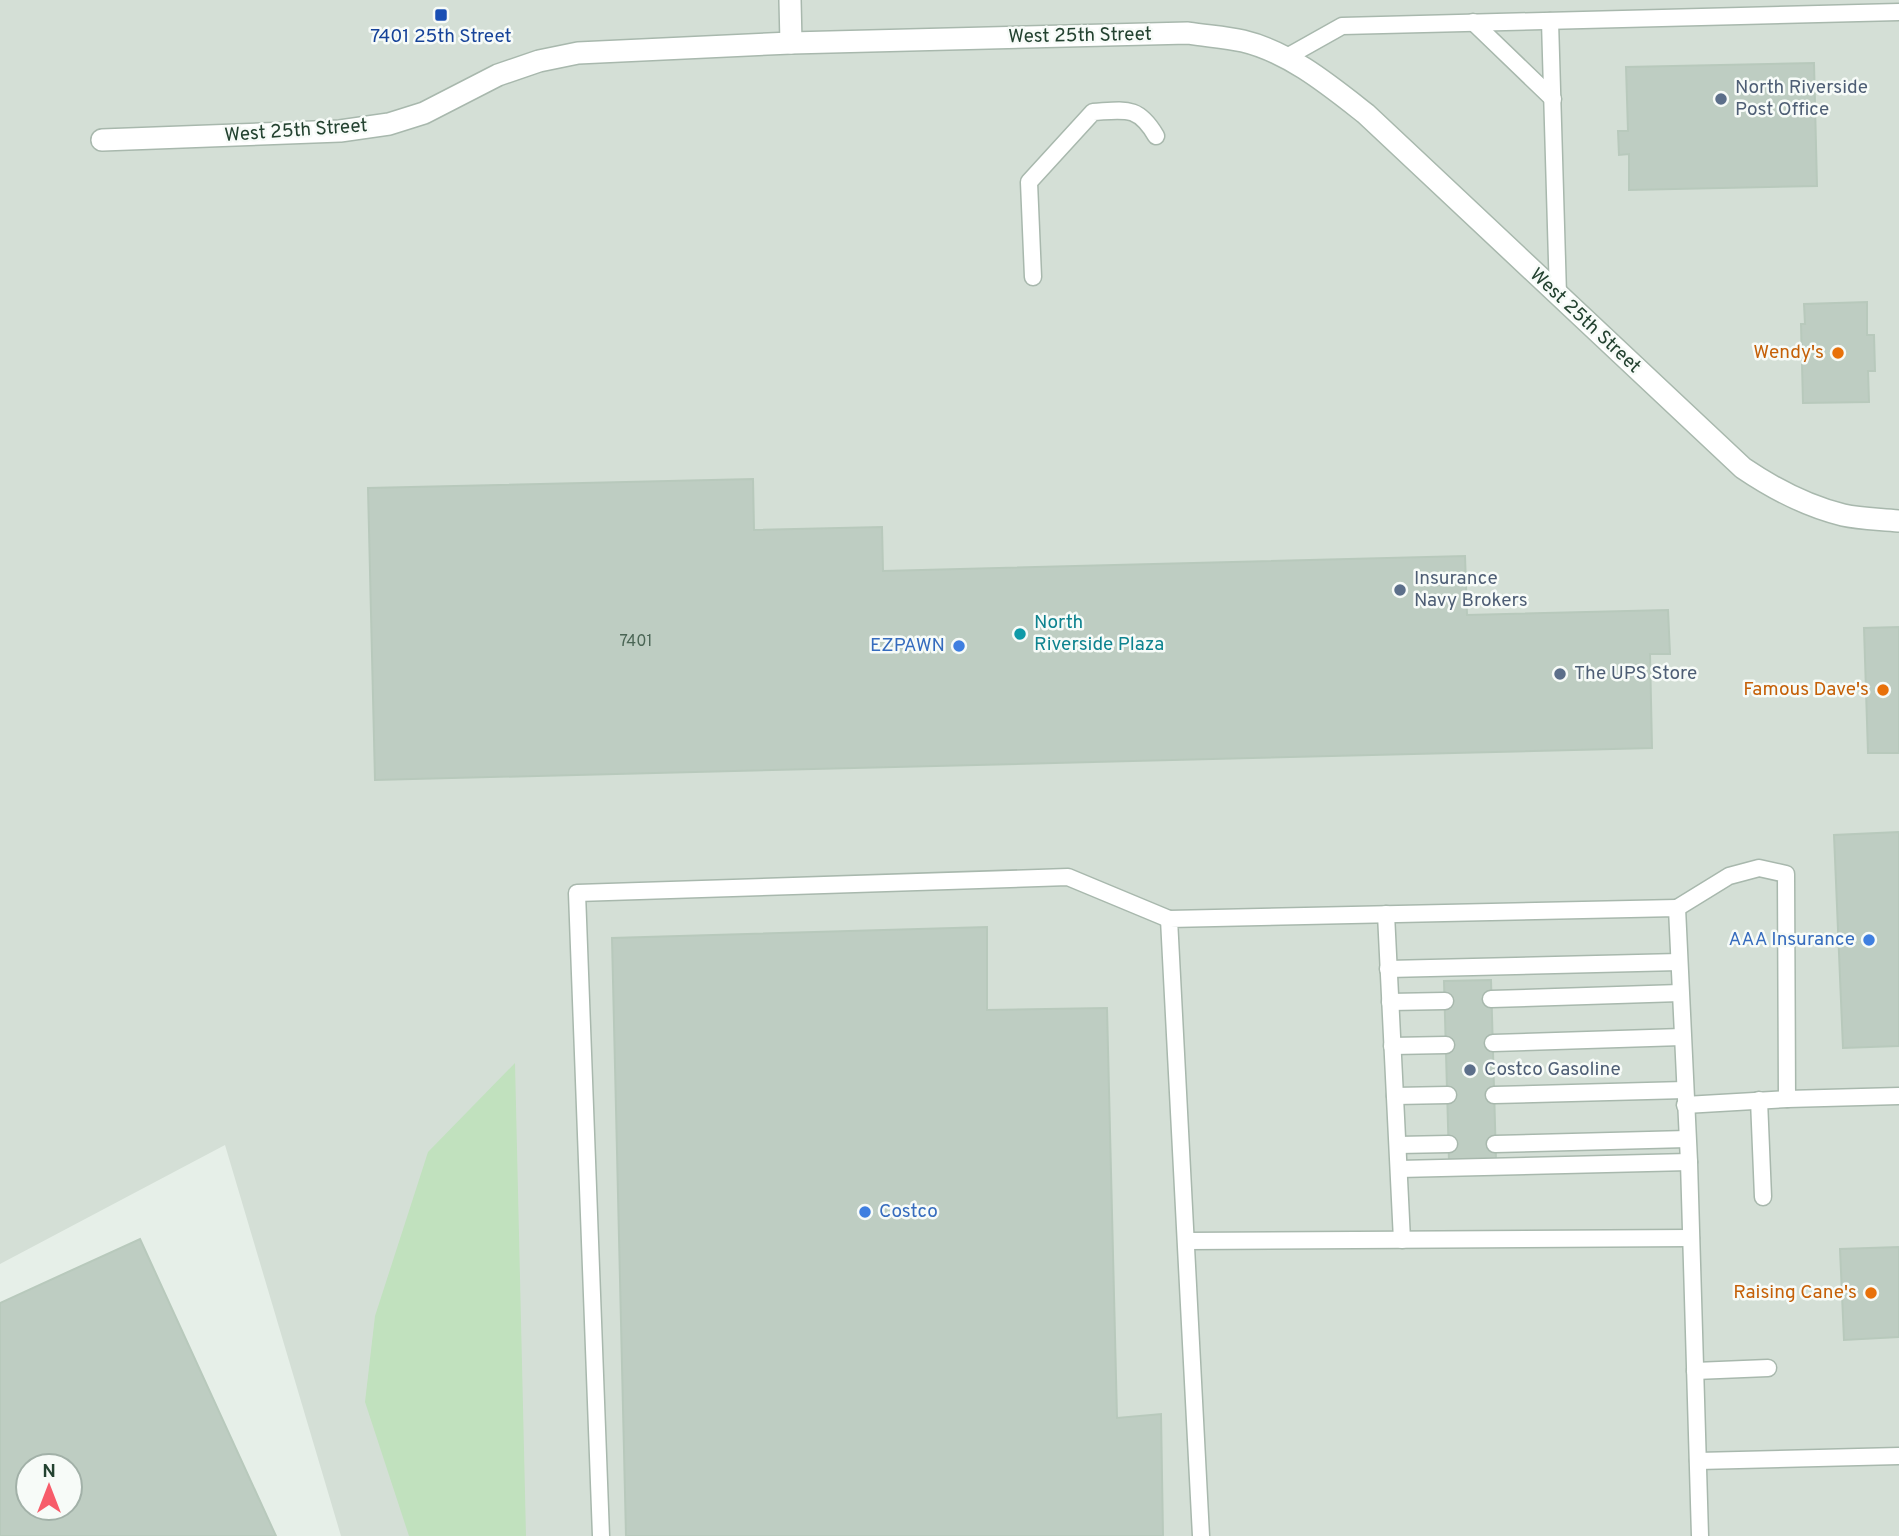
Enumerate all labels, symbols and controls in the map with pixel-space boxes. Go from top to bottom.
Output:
marker: 7401 25th Street [433,7,449,23]
street label: West 25th Street [1008,23,1152,49]
place label: 7401 25th Street [370,25,512,49]
place label: North Riverside Post Office [1735,76,1868,122]
marker: North Riverside Post Office [1713,91,1729,107]
street label: West 25th Street [223,114,369,148]
street label: West 25th Street [1524,263,1646,379]
place label: Wendy's [1753,341,1824,365]
marker: Wendy's [1830,345,1846,361]
place label: Insurance Navy Brokers [1414,567,1528,613]
marker: Insurance Navy Brokers [1392,582,1408,598]
place label: North Riverside Plaza [1034,611,1164,657]
marker: North Riverside Plaza [1012,626,1028,642]
house number: 7401 [620,632,652,652]
place label: EZPAWN [870,634,945,658]
marker: EZPAWN [951,638,967,654]
place label: The UPS Store [1574,662,1697,686]
marker: The UPS Store [1552,666,1568,682]
place label: Famous Dave's [1743,678,1869,702]
marker: Famous Dave's [1875,682,1891,698]
place label: AAA Insurance [1729,928,1855,952]
marker: AAA Insurance [1861,932,1877,948]
place label: Costco Gasoline [1484,1058,1621,1082]
marker: Costco Gasoline [1462,1062,1478,1078]
place label: Costco [879,1200,938,1224]
marker: Costco [857,1204,873,1220]
place label: Raising Cane's [1733,1281,1857,1305]
marker: Raising Cane's [1863,1285,1879,1301]
north arrow [14,1452,84,1522]
text: N [42,1460,56,1484]

